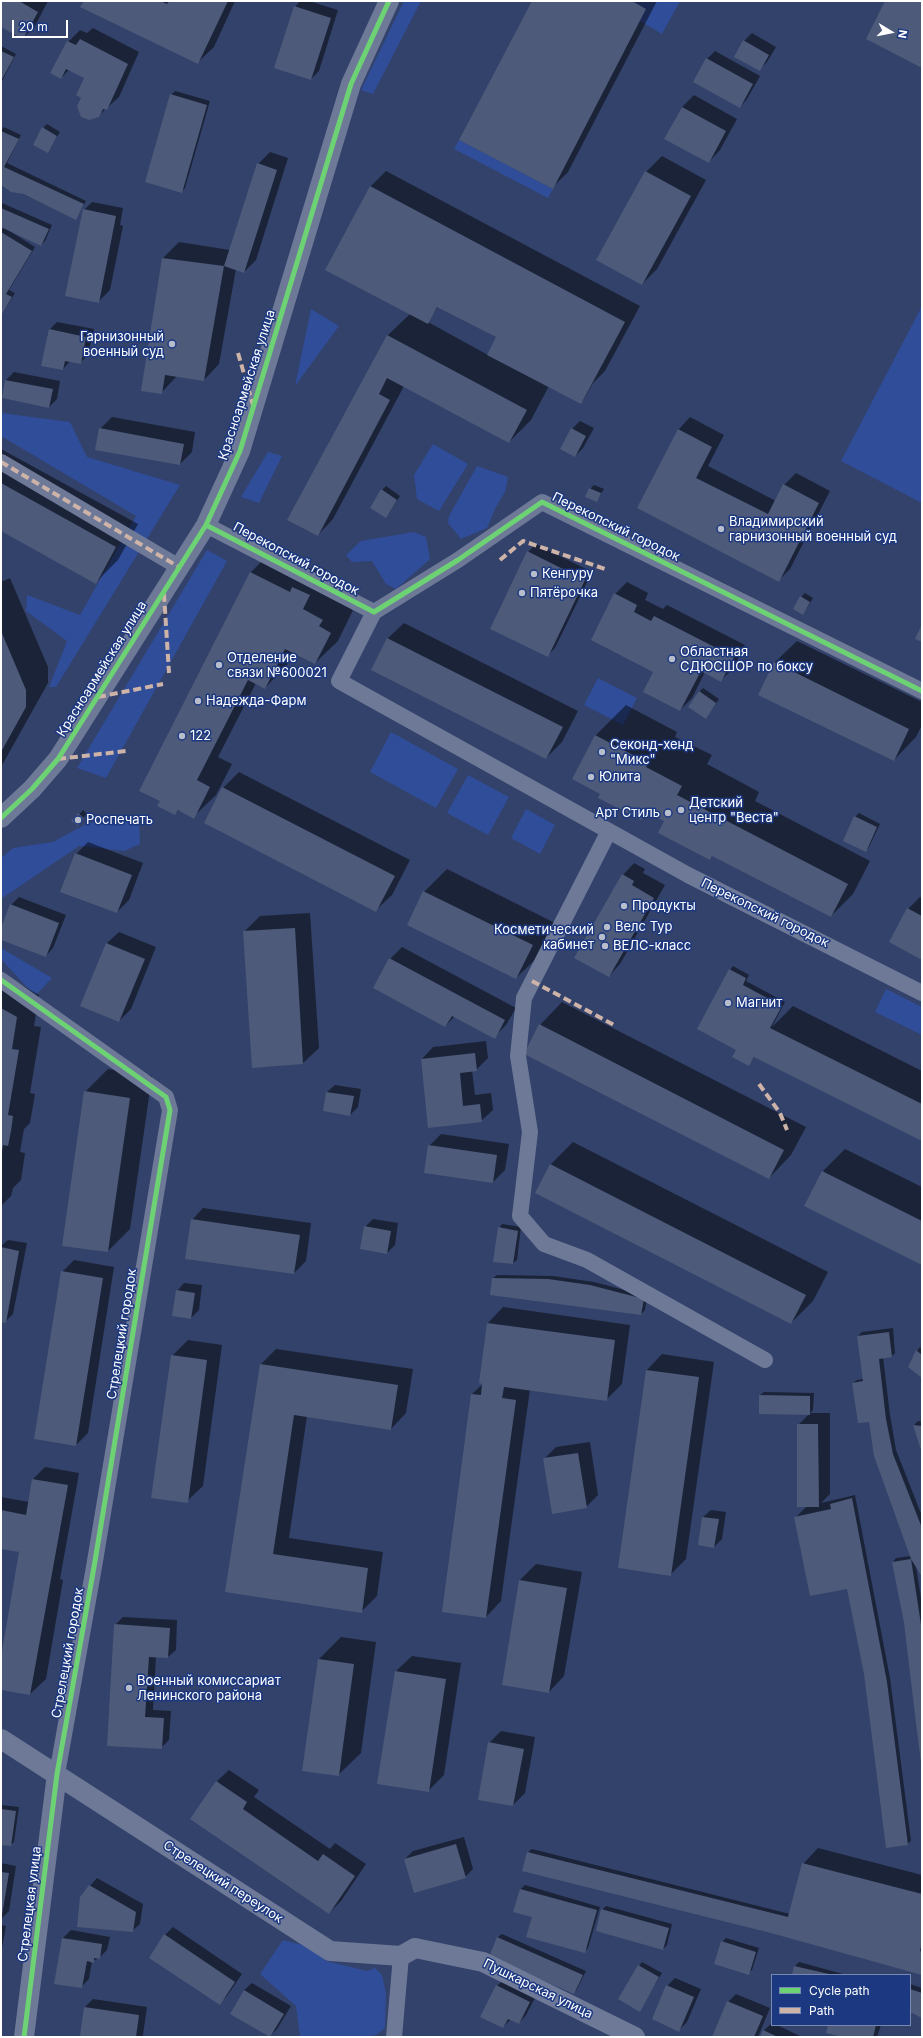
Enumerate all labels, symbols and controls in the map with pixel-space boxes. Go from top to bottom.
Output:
scale bar [14,12,70,38]
north arrow [871,12,911,52]
text: 20 m [19,19,48,34]
text: N [895,29,910,39]
street label: Красноармейская улица [215,308,279,462]
place label: Гарнизонный военный суд [80,329,164,360]
marker: Гарнизонный военный суд [167,339,177,349]
street label: Перекопский городок [549,489,683,565]
place label: Владимирский гарнизонный военный суд [729,514,897,545]
street label: Перекопский городок [230,519,362,599]
marker: Владимирский гарнизонный военный суд [716,524,726,534]
place label: Кенгуру [542,566,594,582]
marker: Кенгуру [529,569,539,579]
place label: Пятёрочка [530,585,598,601]
marker: Пятёрочка [517,588,527,598]
street label: Красноармейская улица [54,598,150,740]
place label: Областная СДЮСШОР по боксу [680,644,813,675]
place label: Отделение связи №600021 [227,650,327,681]
marker: Областная СДЮСШОР по боксу [667,654,677,664]
marker: Отделение связи №600021 [214,660,224,670]
place label: Надежда-Фарм [206,693,306,709]
marker: Надежда-Фарм [193,696,203,706]
place label: 122 [190,728,211,744]
marker: 122 [177,731,187,741]
place label: Секонд-хенд "Микс" [610,737,693,768]
marker: Секонд-хенд "Микс" [597,747,607,757]
place label: Юлита [599,769,641,785]
marker: Юлита [586,772,596,782]
place label: Детский центр "Веста" [689,795,779,826]
place label: Арт Стиль [595,805,660,821]
marker: Детский центр "Веста" [676,805,686,815]
marker: Арт Стиль [663,808,673,818]
place label: Роспечать [86,812,153,828]
marker: Роспечать [73,815,83,825]
street label: Перекопский городок [698,875,832,951]
place label: Продукты [632,898,696,914]
marker: Продукты [619,901,629,911]
place label: Велс Тур [615,919,672,935]
place label: Косметический кабинет [494,922,594,953]
marker: Велс Тур [602,922,612,932]
marker: Косметический кабинет [597,932,607,942]
place label: ВЕЛС-класс [613,938,691,954]
marker: ВЕЛС-класс [600,941,610,951]
place label: Магнит [736,995,782,1011]
marker: Магнит [723,998,733,1008]
street label: Стрелецкий городок [104,1267,140,1401]
street label: Стрелецкий городок [49,1587,87,1719]
place label: Военный комиссариат Ленинского района [137,1673,281,1704]
marker: Военный комиссариат Ленинского района [124,1683,134,1693]
street label: Стрелецкий переулок [160,1837,286,1927]
street label: Стрелецкая улица [15,1845,45,1963]
street label: Пушкарская улица [481,1956,595,2022]
legend [771,1974,911,2026]
text: Cycle path [809,1983,870,1998]
text: Path [809,2003,834,2018]

